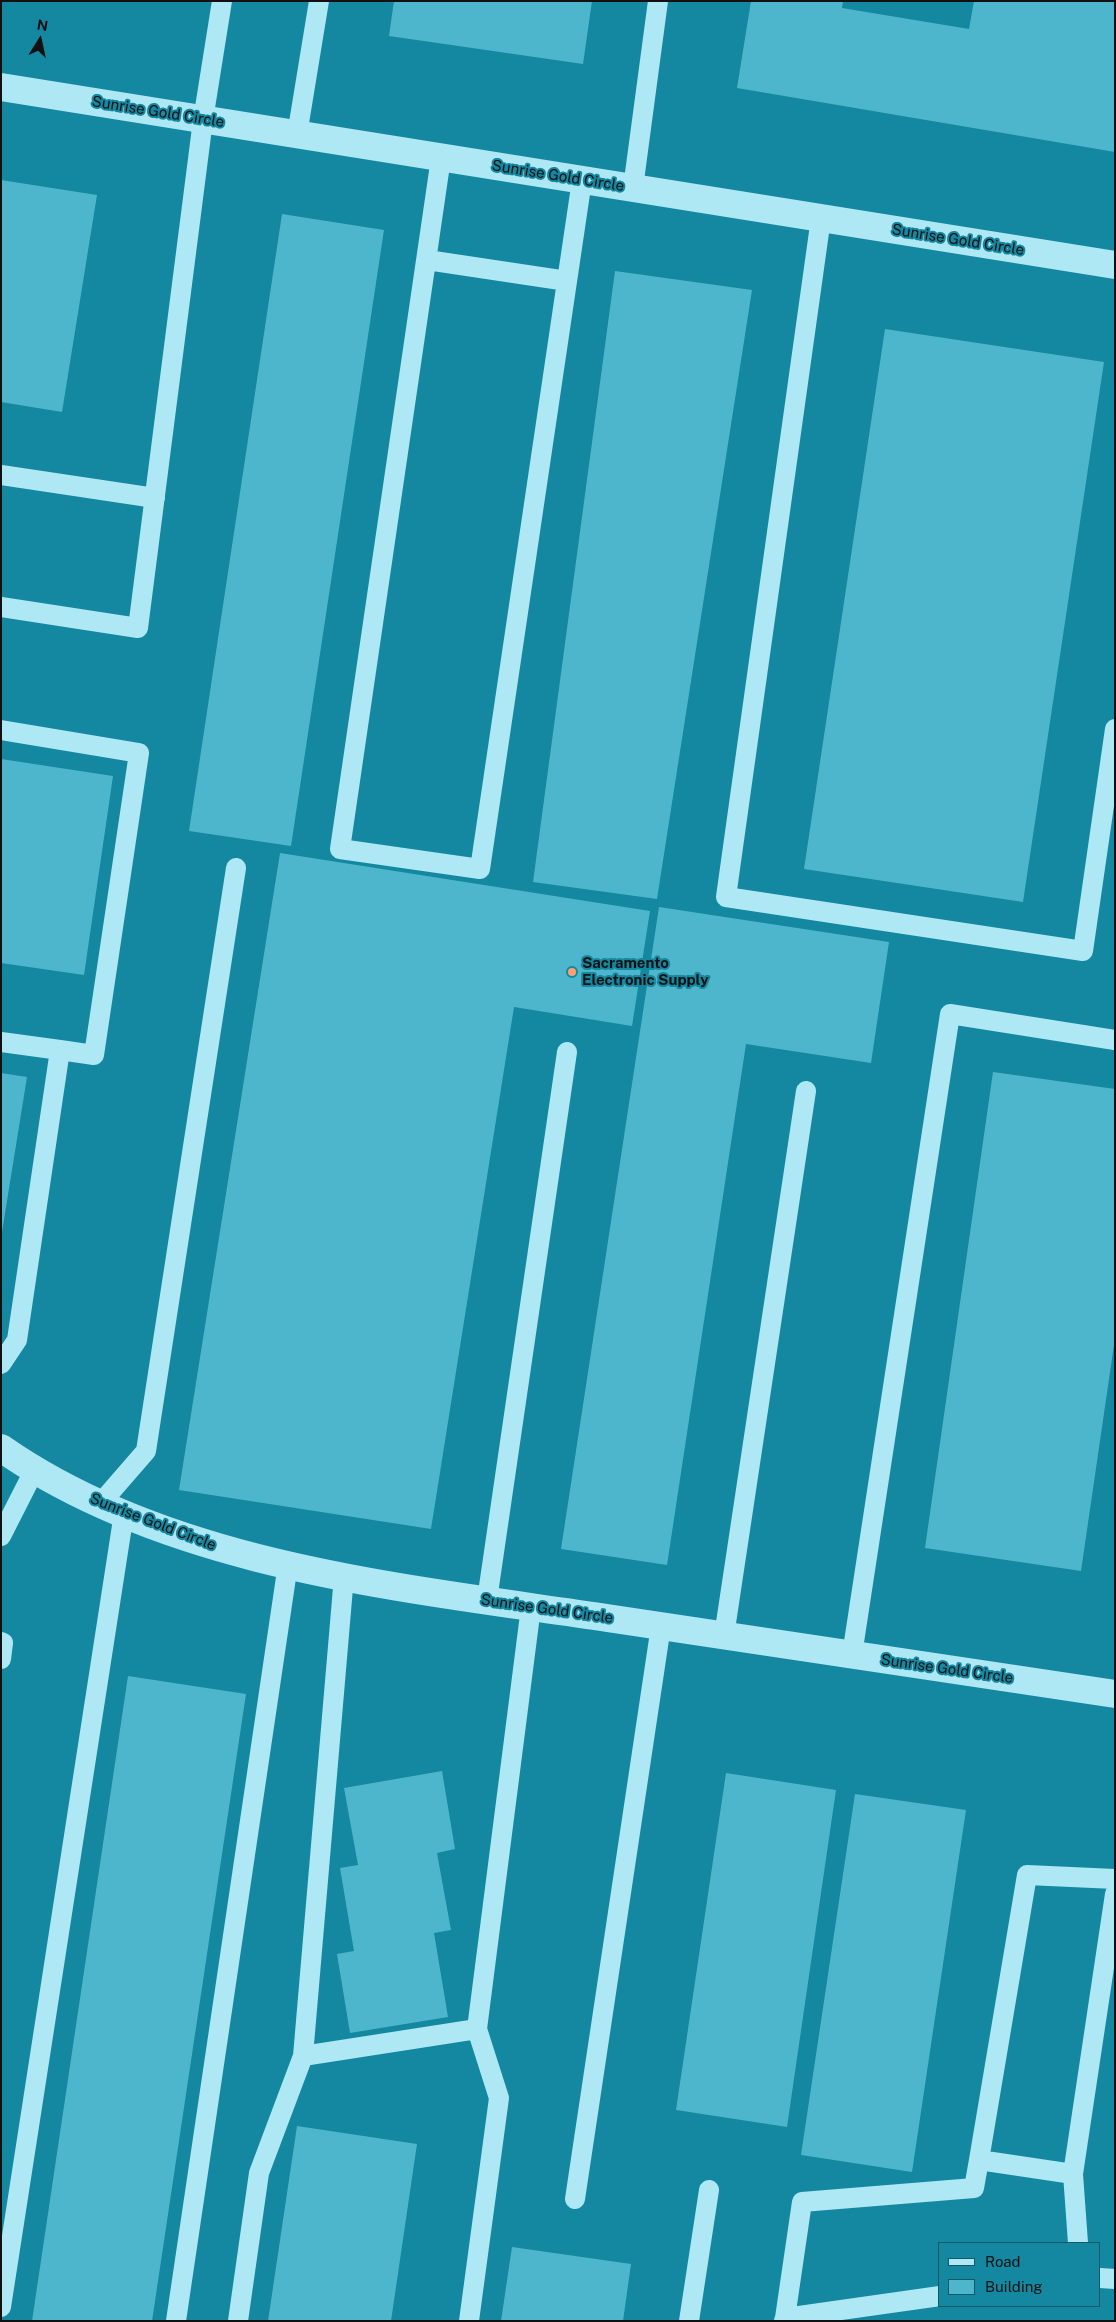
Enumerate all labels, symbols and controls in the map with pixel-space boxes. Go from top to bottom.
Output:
north arrow [15,15,65,65]
text: N [36,16,49,34]
street label: Sunrise Gold Circle [91,93,225,131]
street label: Sunrise Gold Circle [491,157,625,195]
street label: Sunrise Gold Circle [891,221,1025,259]
place label: Sacramento Electronic Supply [582,954,709,989]
marker: Sacramento Electronic Supply [566,966,578,978]
street label: Sunrise Gold Circle [87,1490,219,1554]
street label: Sunrise Gold Circle [480,1591,614,1627]
street label: Sunrise Gold Circle [880,1651,1014,1687]
legend [938,2242,1101,2307]
text: Road [985,2253,1021,2270]
text: Building [985,2278,1043,2295]

